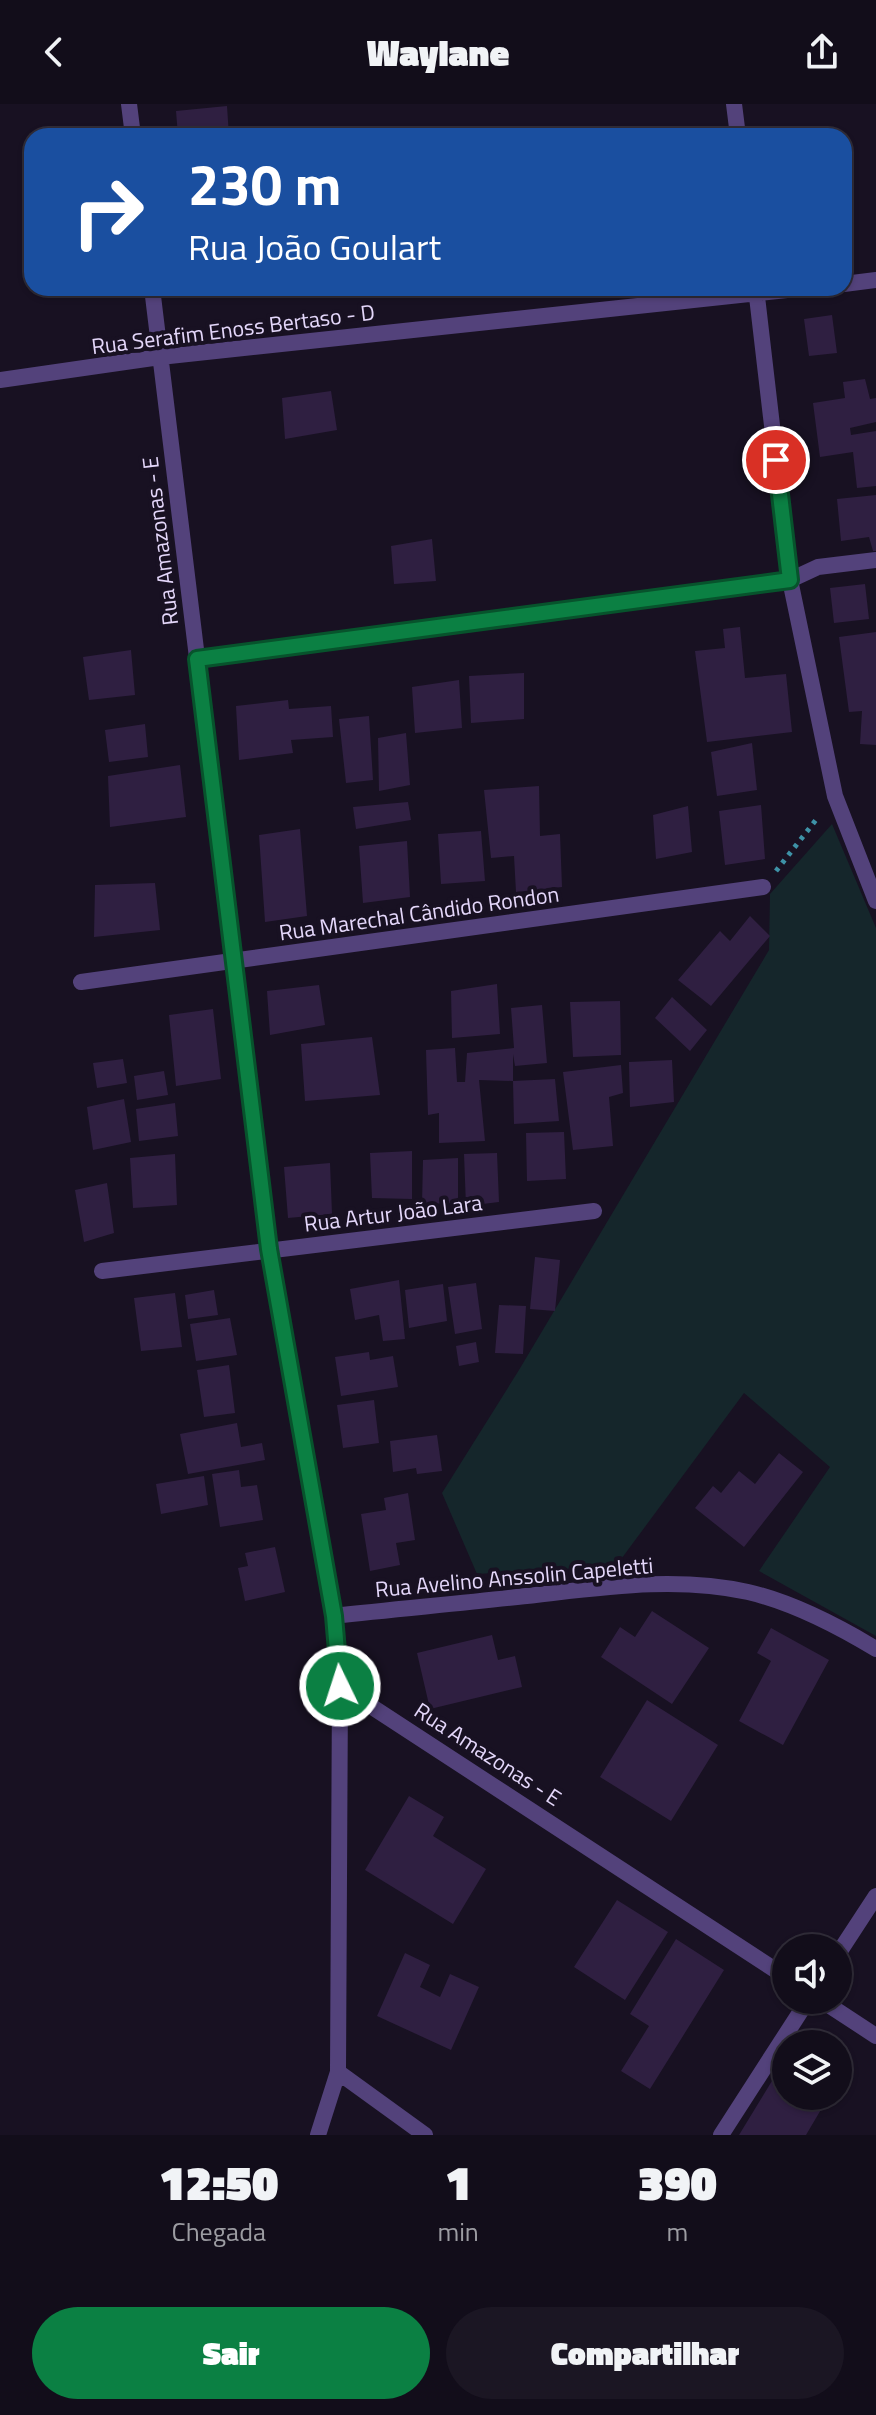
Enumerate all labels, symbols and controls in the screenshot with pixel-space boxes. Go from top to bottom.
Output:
text: Waylane [367,25,509,80]
icon: back [32,30,76,74]
icon: share [800,30,844,74]
text: 230 m [188,142,341,227]
icon: right [56,160,160,264]
text: Rua João Goulart [188,219,441,274]
street label: Rua Serafim Enoss Bertaso - D [89,295,377,363]
pin [742,426,810,494]
icon: arrive [754,438,798,482]
street label: Rua Amazonas - E [133,455,187,627]
street label: Rua Marechal Cândido Rondon [277,877,561,949]
street label: Rua Artur João Lara [302,1185,484,1241]
street label: Rua Avelino Anssolin Capeletti [374,1548,654,1606]
position arrow [298,1644,382,1728]
street label: Rua Amazonas - E [408,1694,568,1814]
map controls [772,1934,852,2110]
button: sound [772,1934,852,2014]
button: layers [772,2030,852,2110]
text: 12:50 [159,2146,278,2219]
text: 1 [445,2146,471,2219]
text: 390 [638,2146,717,2219]
text: Chegada [172,2212,266,2251]
text: min [437,2212,479,2251]
text: m [667,2212,688,2251]
button: Sair [32,2307,430,2399]
button: Compartilhar [446,2307,844,2399]

